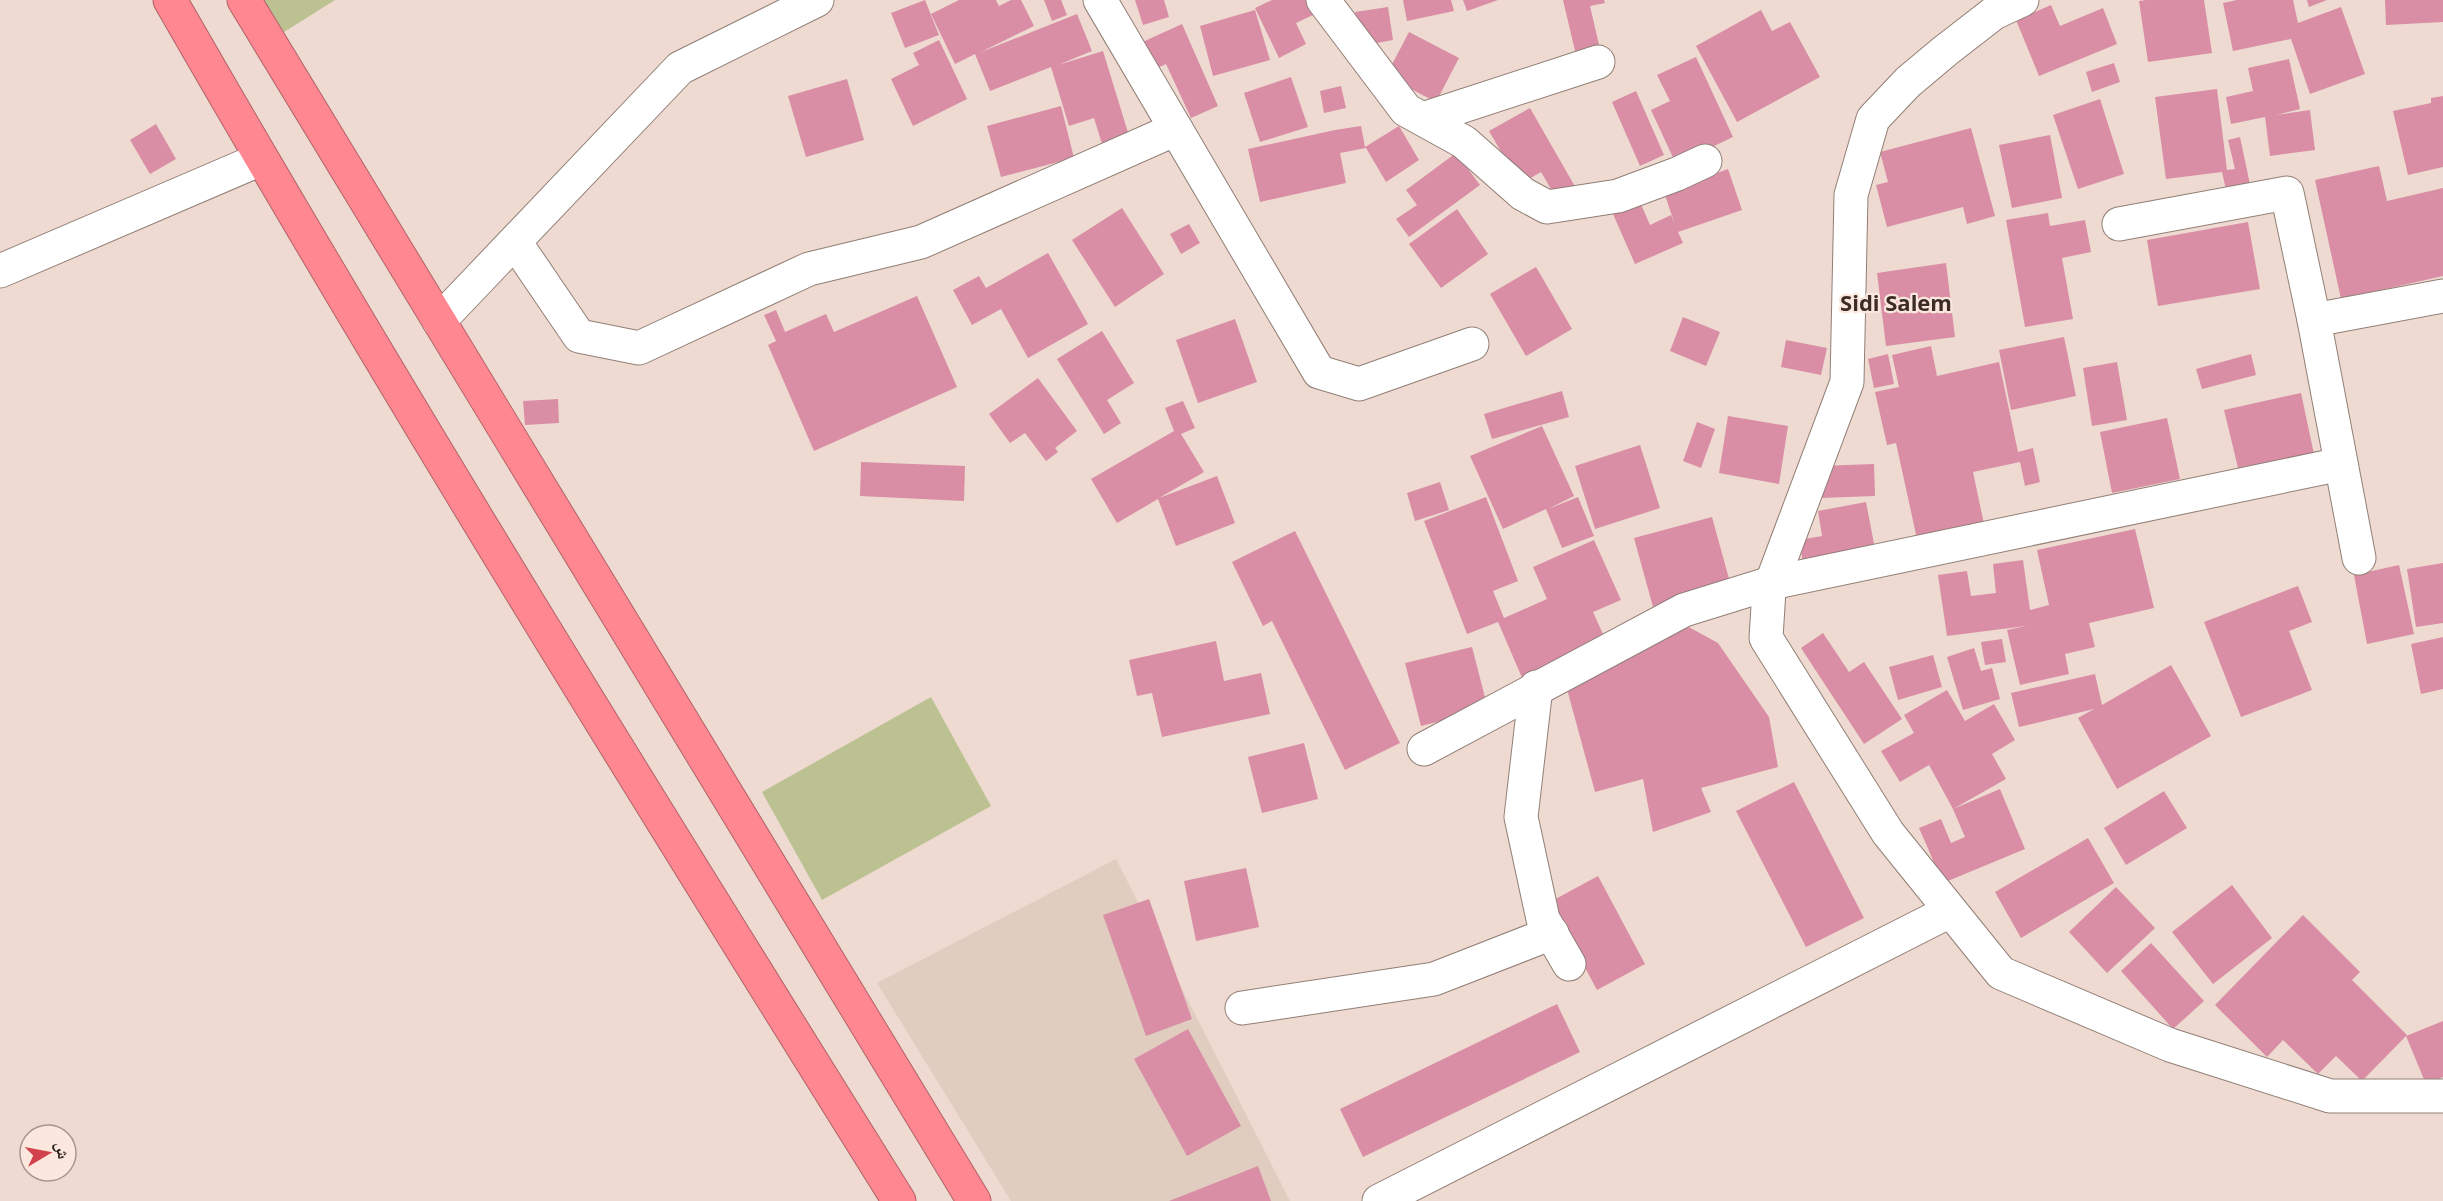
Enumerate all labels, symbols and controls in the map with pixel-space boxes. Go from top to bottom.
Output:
district label: Sidi Salem [1840,287,1952,317]
north arrow [18,1123,78,1183]
text: ش [50,1140,75,1161]

